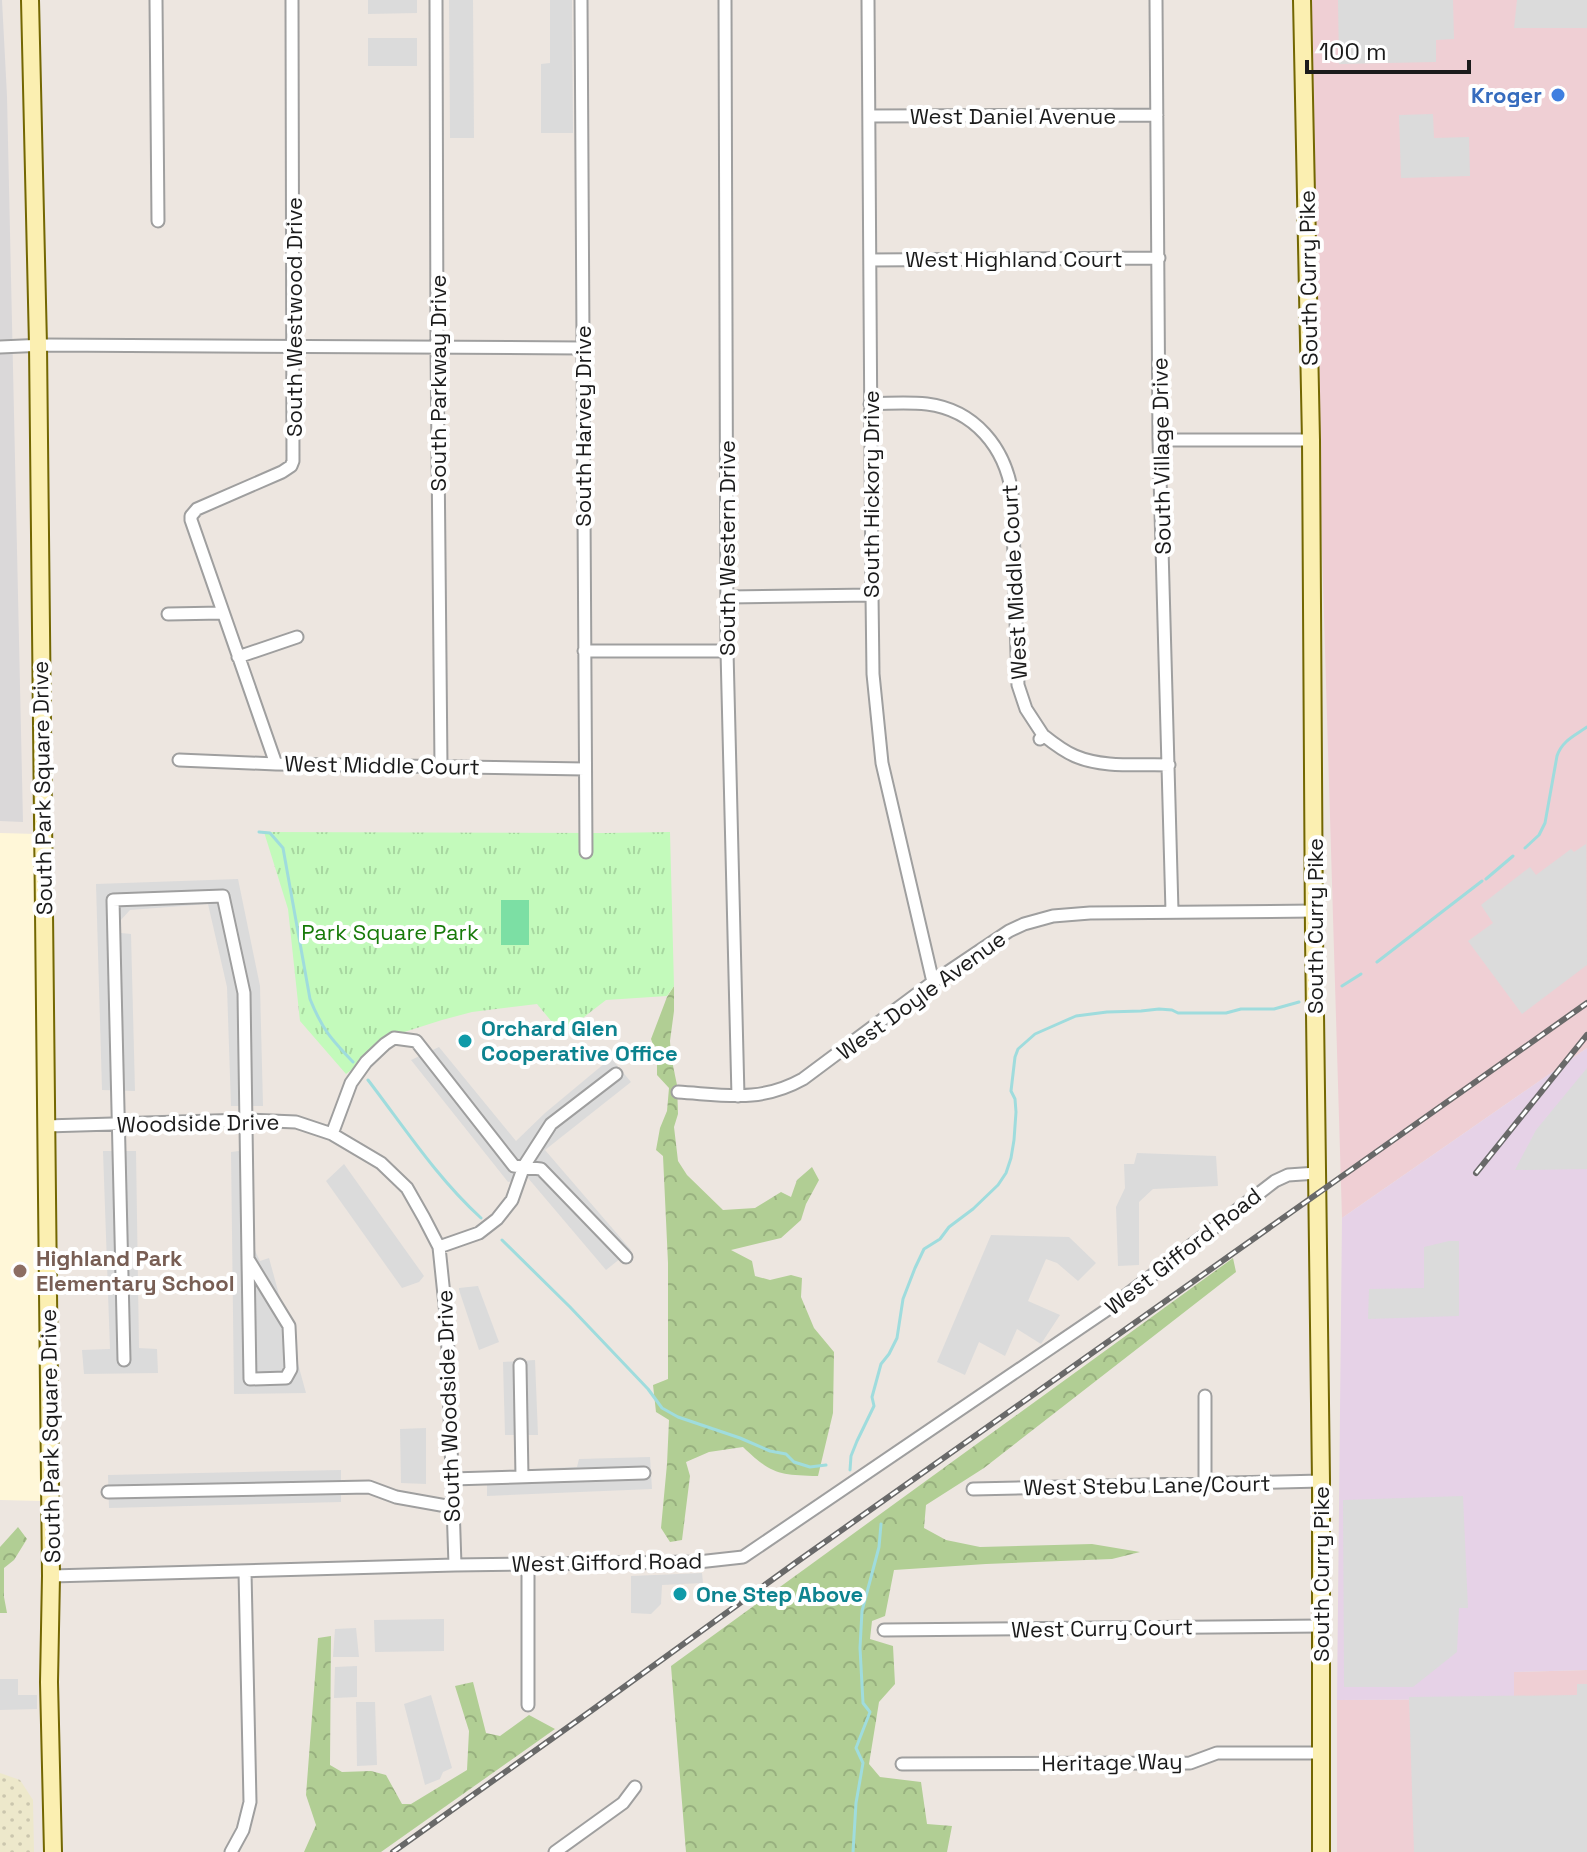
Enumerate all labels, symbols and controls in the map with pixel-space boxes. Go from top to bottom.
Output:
scale bar [1307,24,1469,74]
text: 100 m [1319,36,1387,67]
place label: Kroger [1471,81,1542,109]
marker: Kroger [1549,86,1567,104]
street label: West Daniel Avenue [910,102,1116,130]
street label: South Curry Pike [1292,190,1324,366]
street label: South Westwood Drive [280,197,308,437]
street label: West Highland Court [905,245,1123,273]
street label: South Parkway Drive [424,274,452,492]
street label: South Harvey Drive [569,325,597,527]
street label: South Village Drive [1145,357,1177,555]
street label: South Hickory Drive [857,390,885,598]
street label: South Western Drive [713,440,741,656]
street label: West Middle Court [995,484,1033,680]
street label: South Park Square Drive [26,661,58,915]
street label: West Middle Court [284,749,480,781]
street label: South Curry Pike [1301,838,1329,1014]
park label: Park Square Park [301,918,479,946]
street label: West Doyle Avenue [831,924,1011,1066]
place label: Orchard Glen Cooperative Office [481,1014,678,1067]
marker: Orchard Glen Cooperative Office [456,1032,474,1050]
street label: Woodside Drive [116,1108,280,1138]
street label: West Gifford Road [1099,1181,1267,1321]
place label: Highland Park Elementary School [36,1244,235,1297]
marker: Highland Park Elementary School [11,1262,29,1280]
street label: South Woodside Drive [430,1289,466,1523]
street label: South Park Square Drive [34,1309,66,1563]
street label: West Stebu Lane/Court [1023,1469,1271,1501]
street label: South Curry Pike [1307,1486,1335,1662]
street label: West Gifford Road [511,1546,703,1578]
place label: One Step Above [696,1580,863,1608]
marker: One Step Above [671,1585,689,1603]
street label: West Curry Court [1011,1612,1193,1644]
street label: Heritage Way [1041,1747,1183,1777]

